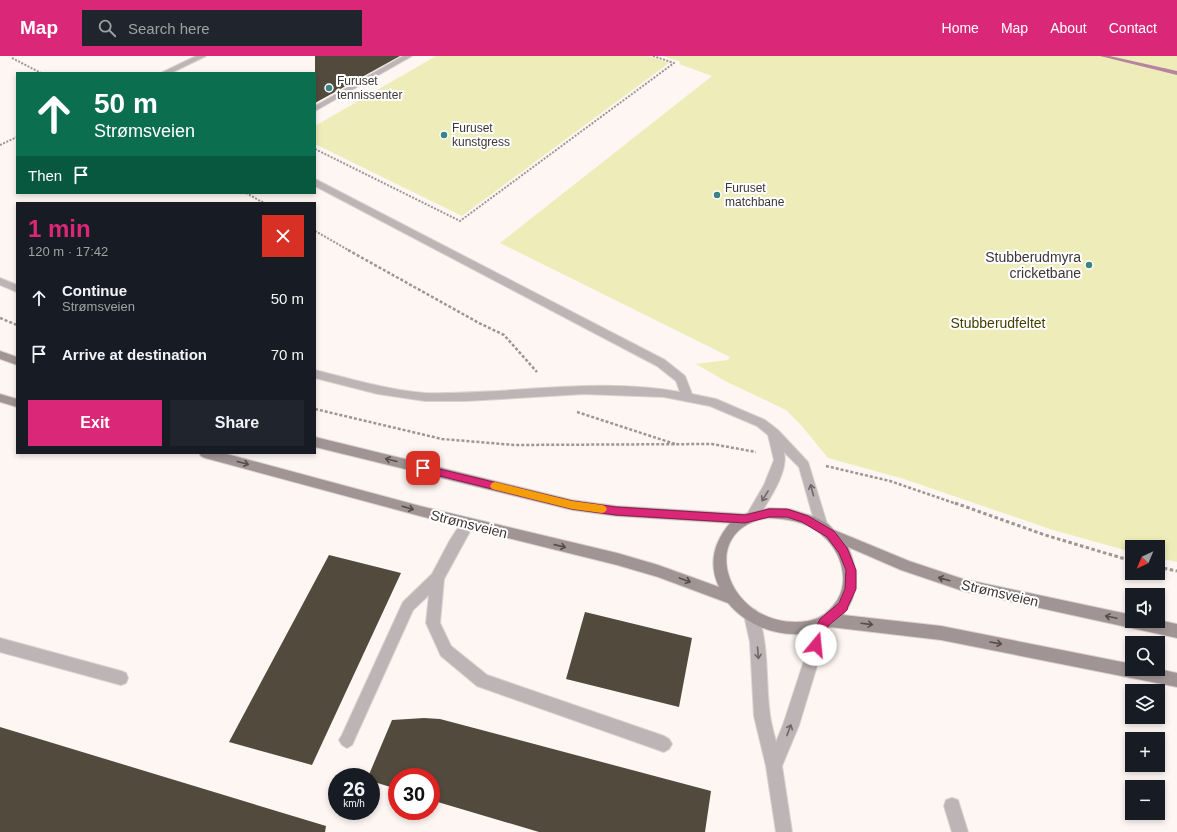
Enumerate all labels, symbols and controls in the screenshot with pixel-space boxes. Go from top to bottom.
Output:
search box [82,10,362,46]
text: Map [20,17,58,38]
icon: search [96,17,118,39]
text: Search here [128,20,210,37]
text: Home [942,20,979,36]
text: Map [1001,20,1028,36]
text: About [1050,20,1087,36]
text: Contact [1109,20,1157,36]
place label: Furuset tennissenter [337,74,402,102]
marker: Furuset tennissenter [324,83,334,93]
icon: ahead [28,88,80,140]
text: 50 m [94,88,158,119]
text: Strømsveien [94,121,195,141]
place label: Furuset kunstgress [452,121,510,149]
marker: Furuset kunstgress [439,130,449,140]
icon: arrive [70,164,92,186]
text: Then [28,167,62,184]
place label: Furuset matchbane [725,181,785,209]
marker: Furuset matchbane [712,190,722,200]
text: 1 min [28,215,91,242]
button: close [262,215,304,257]
text: 120 m · 17:42 [28,244,108,259]
place label: Stubberudmyra cricketbane [985,249,1081,281]
marker: Stubberudmyra cricketbane [1084,260,1094,270]
text: Continue [62,282,127,299]
icon: ahead [28,287,50,309]
text: 50 m [271,290,304,307]
text: Strømsveien [62,299,135,314]
park label: Stubberudfeltet [951,315,1046,331]
icon: arrive [28,343,50,365]
text: Arrive at destination [62,346,207,363]
text: 70 m [271,346,304,363]
button: Exit [28,400,162,446]
button: Share [170,400,304,446]
pin [406,451,440,485]
one-way arrow [384,456,397,464]
icon: arrive [412,457,434,479]
one-way arrow [236,460,249,467]
one-way arrow [808,483,815,496]
one-way arrow [760,490,768,502]
one-way arrow [402,505,415,512]
street label: Strømsveien [429,507,509,541]
north arrow [1125,540,1165,580]
map controls [1125,540,1165,820]
one-way arrow [553,543,566,550]
one-way arrow [937,575,950,582]
street label: Strømsveien [960,576,1040,610]
one-way arrow [678,577,691,584]
button: sound [1125,588,1165,628]
one-way arrow [1105,613,1118,621]
one-way arrow [860,621,873,628]
position arrow [795,624,837,666]
button: search [1125,636,1165,676]
one-way arrow [989,640,1002,648]
one-way arrow [755,646,762,659]
button: layers [1125,684,1165,724]
one-way arrow [785,724,793,736]
button: + [1125,732,1165,772]
speed limit sign: 30 [388,768,440,820]
text: 26 [343,778,365,800]
button: − [1125,780,1165,820]
text: km/h [343,798,365,809]

